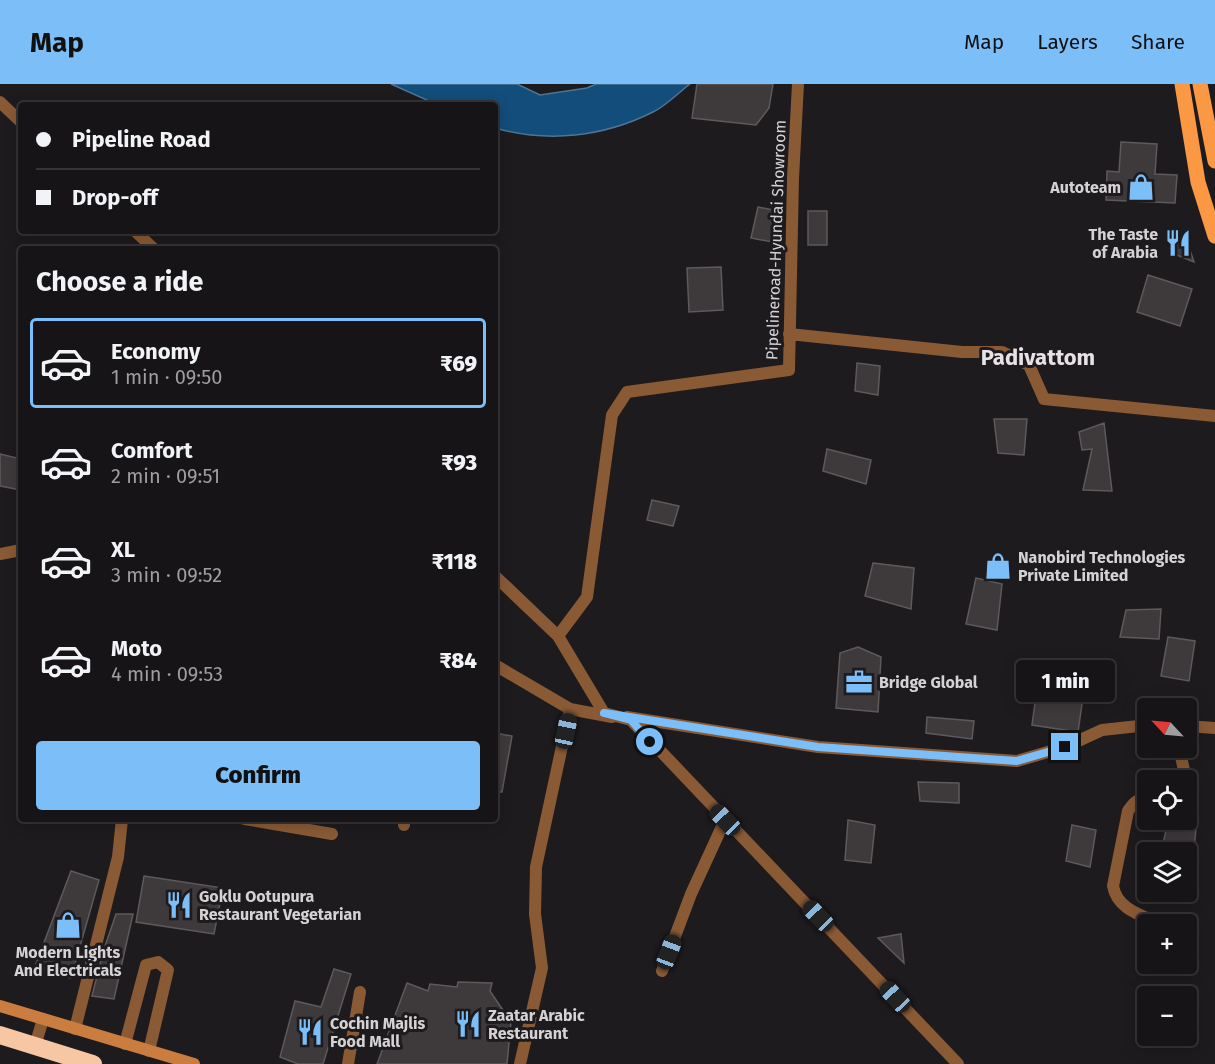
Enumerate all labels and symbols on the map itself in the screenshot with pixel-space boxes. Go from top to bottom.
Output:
street label: Pipelineroad-Hyundai Showroom [762,120,790,360]
shop icon: Autoteam [1126,172,1156,202]
place label: Autoteam [1049,178,1121,197]
place label: The Taste of Arabia [1089,225,1158,262]
restaurant icon: The Taste of Arabia [1163,228,1193,258]
district label: Padivattom [981,344,1095,371]
place label: Nanobird Technologies Private Limited [1018,548,1186,585]
shop icon: Nanobird Technologies Private Limited [983,551,1013,581]
callout: 1 min [1016,660,1114,702]
office icon: Bridge Global [844,667,874,697]
place label: Bridge Global [879,673,978,692]
north arrow [1137,698,1197,758]
car [553,712,579,750]
route start [636,728,663,755]
route end [1051,733,1078,760]
car [706,801,744,839]
place label: Goklu Ootupura Restaurant Vegetarian [199,887,361,924]
restaurant icon: Goklu Ootupura Restaurant Vegetarian [164,890,194,920]
car [799,897,837,935]
shop icon: Modern Lights And Electricals [53,910,83,940]
car [654,932,684,972]
place label: Modern Lights And Electricals [13,943,122,980]
car [876,978,914,1016]
place label: Zaatar Arabic Restaurant [488,1006,585,1043]
restaurant icon: Zaatar Arabic Restaurant [453,1009,483,1039]
place label: Cochin Majlis Food Mall [330,1014,426,1051]
restaurant icon: Cochin Majlis Food Mall [295,1017,325,1047]

